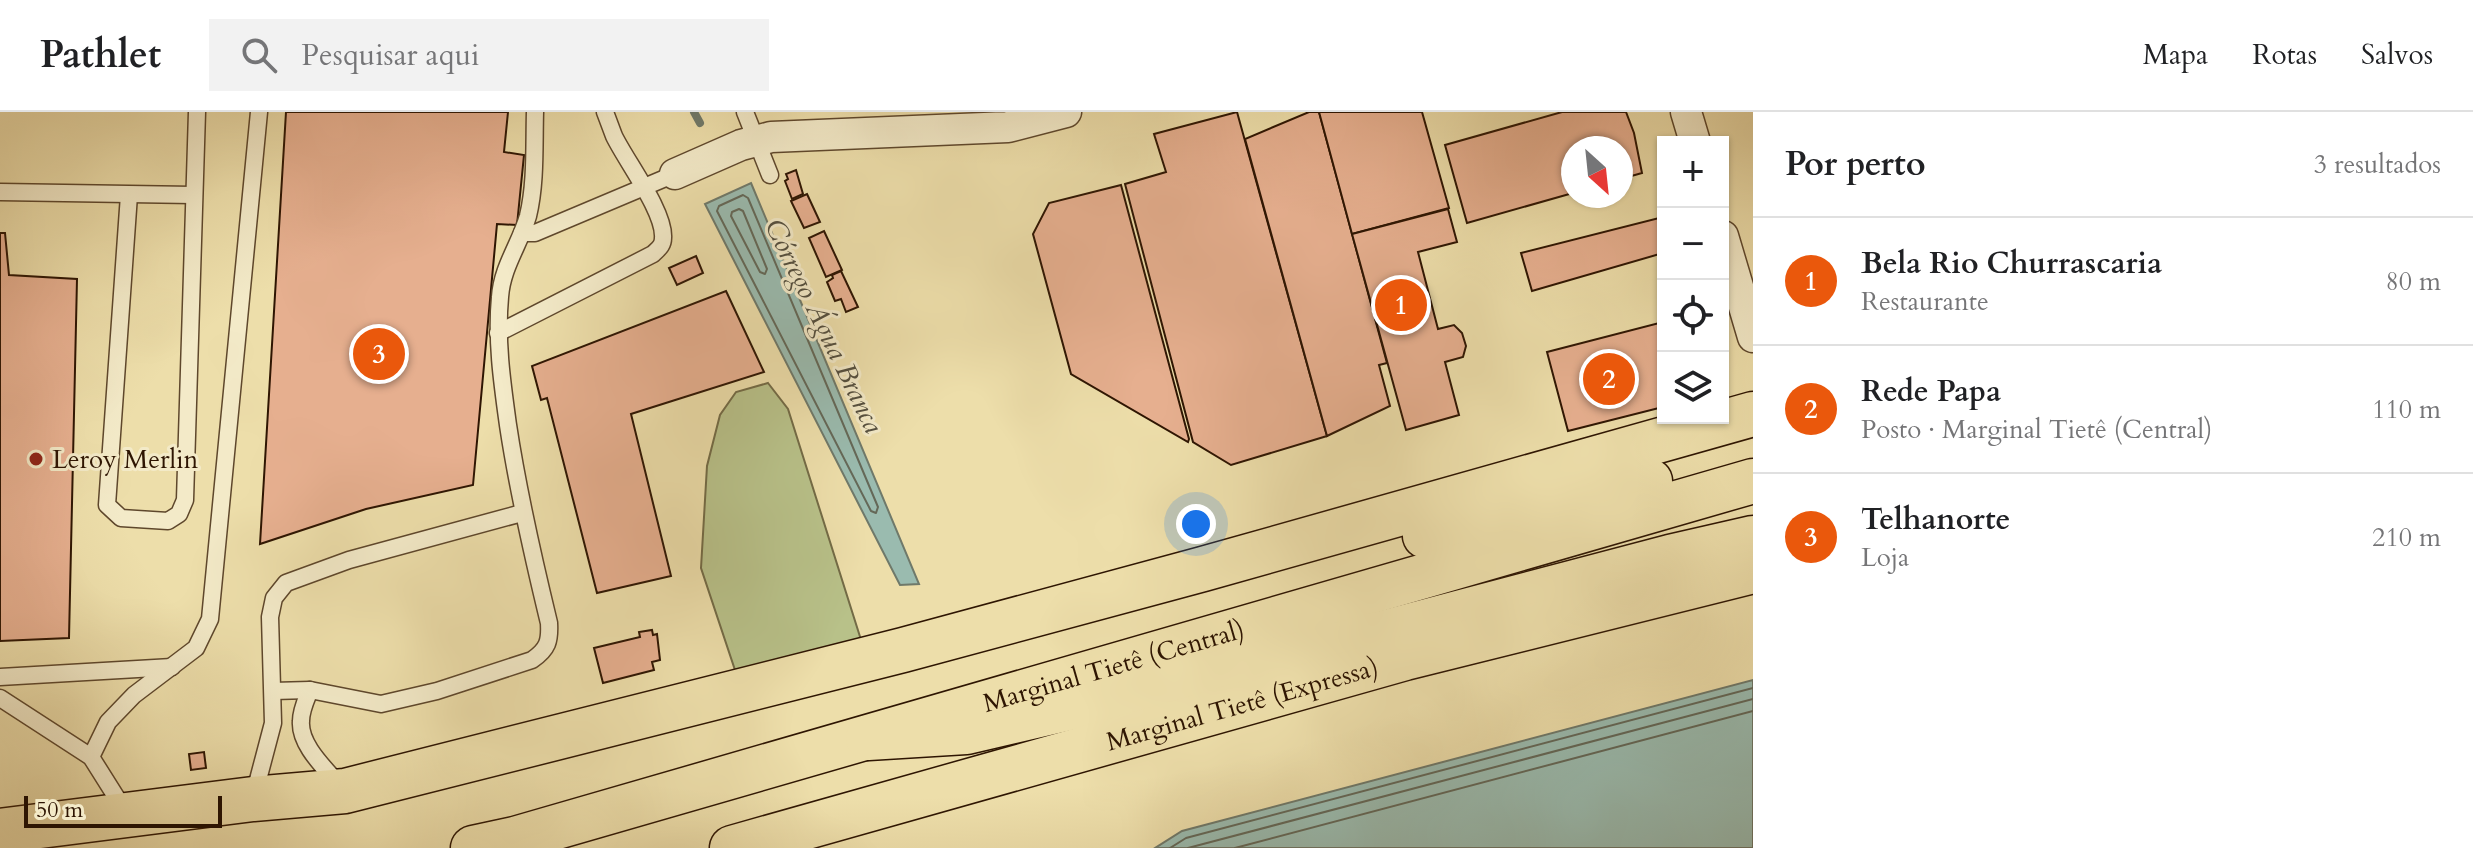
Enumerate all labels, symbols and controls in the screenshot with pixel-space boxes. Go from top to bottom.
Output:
search box [209,19,769,91]
text: Pathlet [40,29,161,81]
icon: search [237,33,281,77]
text: Pesquisar aqui [301,35,480,76]
text: Mapa [2143,36,2208,74]
text: Rotas [2252,36,2317,74]
text: Salvos [2361,36,2433,74]
north arrow [1561,136,1633,208]
map controls [1657,136,1729,424]
button: + [1657,136,1729,208]
text: Por perto [1785,141,1926,187]
text: 3 resultados [2314,147,2441,182]
button: − [1657,208,1729,280]
water label: Córrego Água Branca [756,212,892,440]
text: Bela Rio Churrascaria [1861,243,2162,284]
text: 1 [1804,264,1818,299]
text: 80 m [2385,264,2441,299]
pin: 1 [1375,275,1427,335]
button: locate [1657,280,1729,352]
text: Restaurante [1861,284,1989,319]
pin: 3 [353,324,405,384]
pin: 2 [1583,349,1635,409]
button: layers [1657,352,1729,424]
text: Rede Papa [1861,371,2001,412]
text: 2 [1804,392,1818,427]
text: 110 m [2372,392,2441,427]
text: Posto · Marginal Tietê (Central) [1861,412,2212,447]
place label: Leroy Merlin [52,442,198,477]
marker: Leroy Merlin [27,450,45,468]
text: Telhanorte [1861,499,2010,540]
your location [1176,504,1216,544]
text: 3 [1804,520,1818,555]
text: 210 m [2372,520,2441,555]
text: Loja [1861,540,1909,575]
street label: Marginal Tietê (Central) [979,612,1248,720]
street label: Marginal Tietê (Expressa) [1102,649,1382,759]
scale bar [24,792,222,828]
text: 50 m [36,795,83,825]

